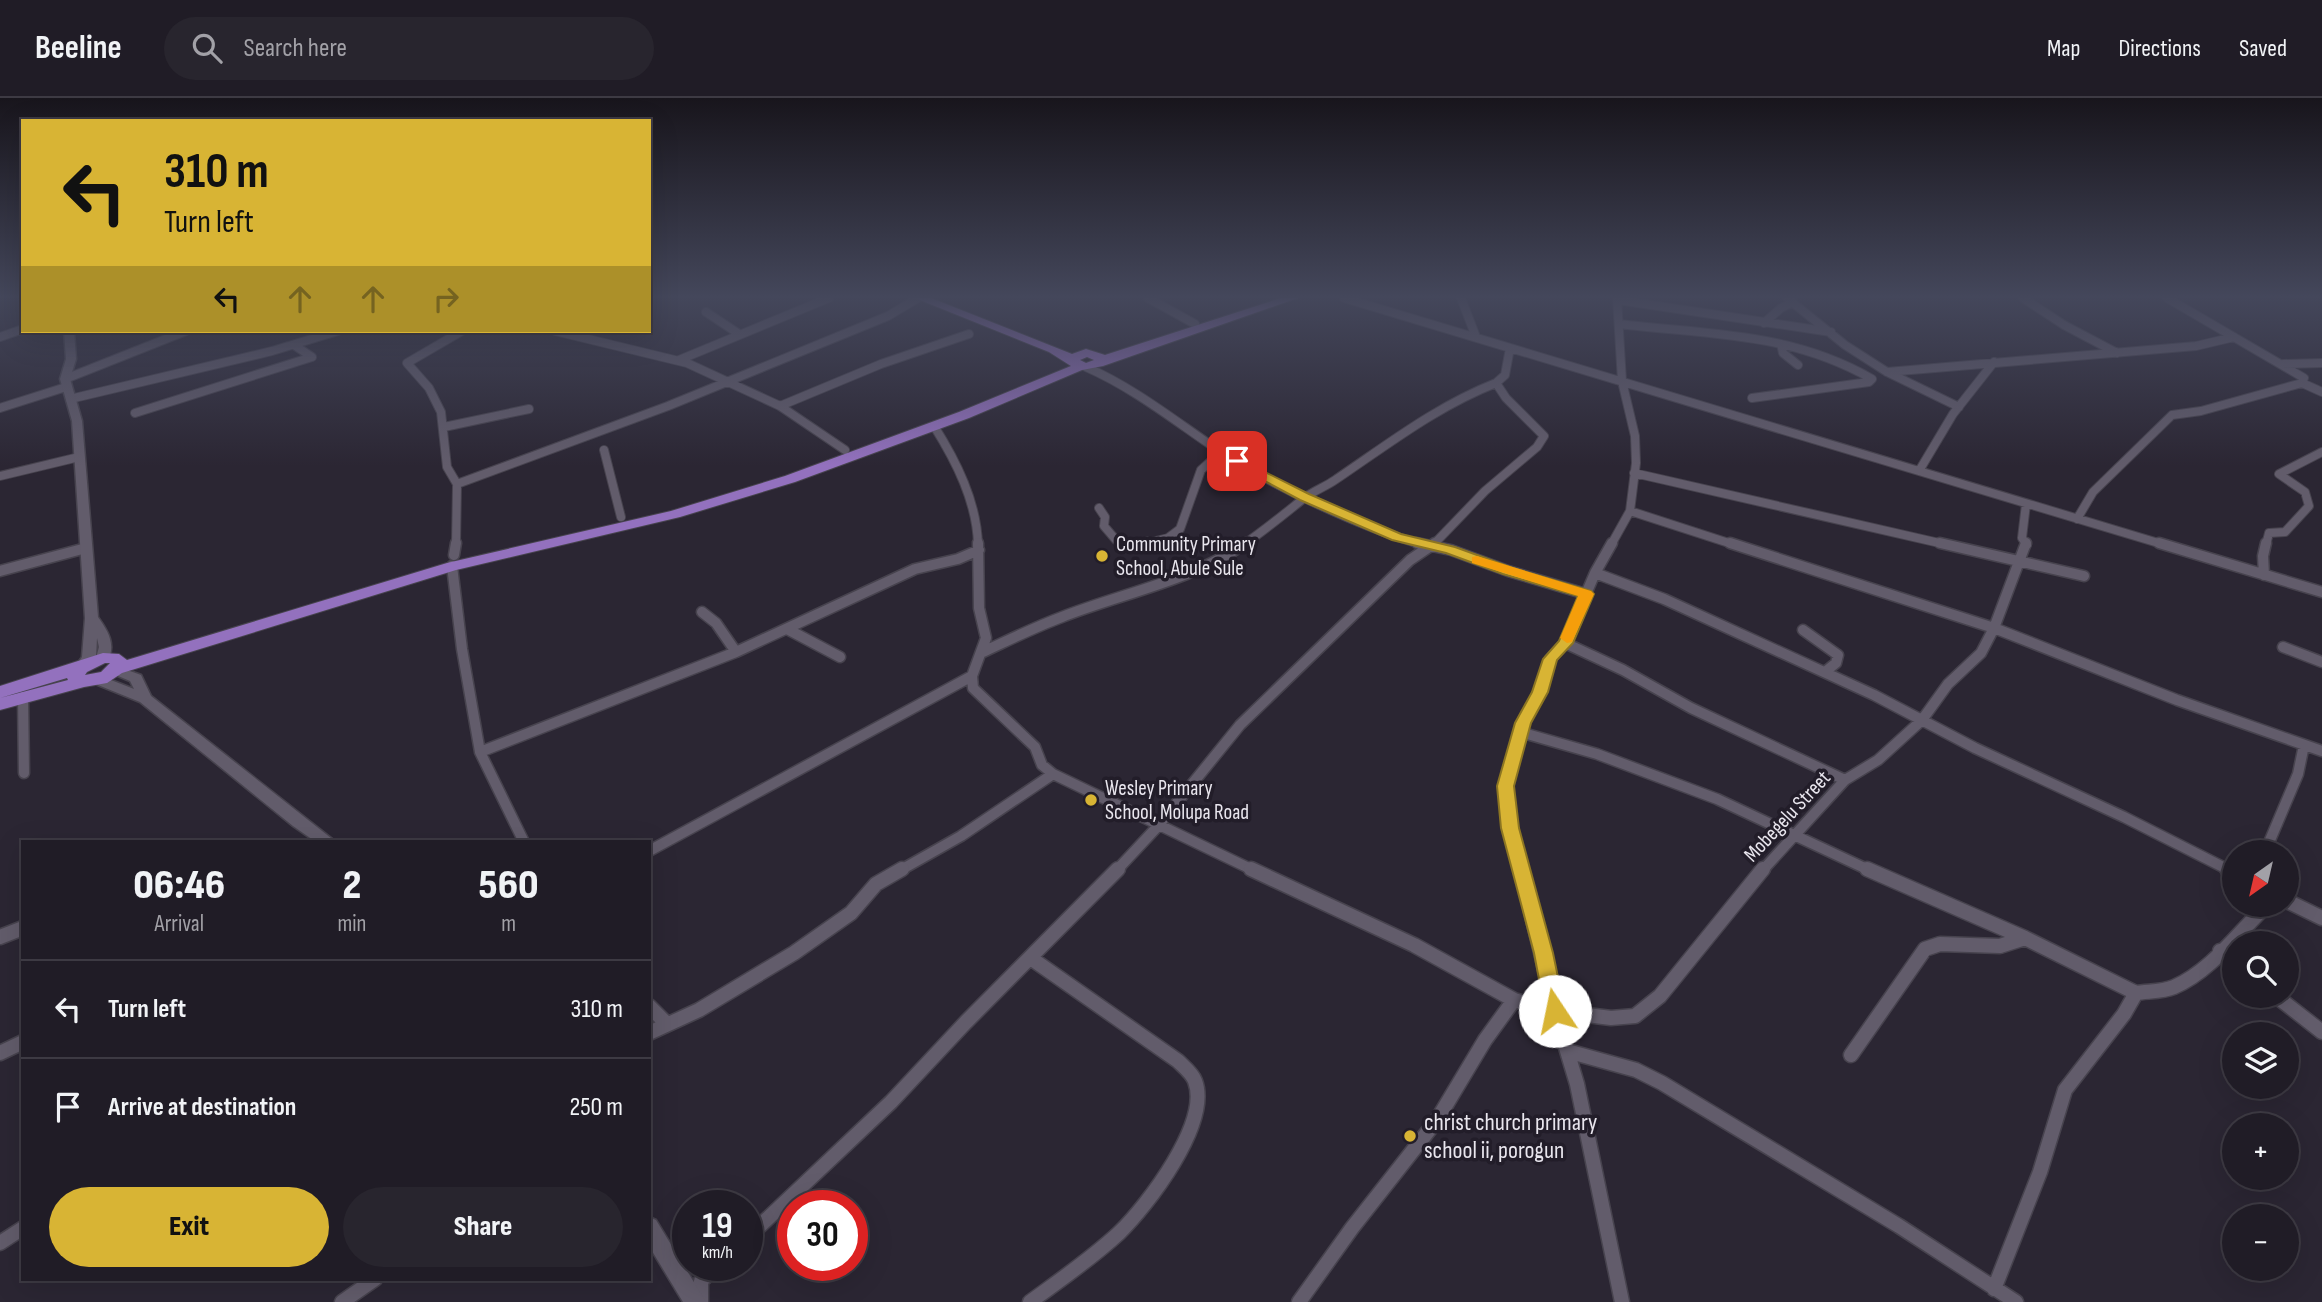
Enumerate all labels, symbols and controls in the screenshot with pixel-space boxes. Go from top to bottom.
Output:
search box [164,17,654,80]
text: Beeline [35,28,122,68]
icon: search [188,29,226,67]
text: Search here [244,33,347,64]
text: Map [2047,34,2080,63]
text: Directions [2118,34,2201,63]
text: Saved [2239,34,2287,63]
text: 310 m [164,143,269,202]
icon: left [49,147,140,238]
text: Turn left [164,203,254,242]
icon: left [208,280,246,318]
icon: ahead [281,280,319,318]
icon: ahead [354,280,392,318]
icon: right [427,280,465,318]
pin [1207,431,1267,491]
icon: arrive [1218,442,1256,480]
place label: Community Primary School, Abule Sule [1116,532,1256,581]
marker: Community Primary School, Abule Sule [1094,548,1110,564]
street label: Mobegelu Street [1739,766,1836,867]
place label: Wesley Primary School, Molupa Road [1105,776,1249,825]
marker: Wesley Primary School, Molupa Road [1083,792,1099,808]
north arrow [2222,840,2300,917]
map controls [2222,840,2299,1281]
text: 06:46 [133,860,225,911]
text: 2 [342,860,361,911]
text: 560 [479,860,539,911]
text: Arrival [154,910,204,938]
text: min [337,910,366,938]
text: m [501,910,516,938]
button: search [2222,931,2299,1008]
position arrow [1518,974,1592,1048]
icon: left [49,990,87,1028]
text: Turn left [108,994,186,1025]
text: 310 m [571,994,623,1025]
button: layers [2222,1022,2299,1099]
icon: arrive [49,1088,87,1126]
text: Arrive at destination [108,1092,296,1123]
text: 250 m [569,1092,623,1123]
place label: christ church primary school ii, porogun [1424,1108,1597,1165]
button: + [2222,1113,2299,1190]
marker: christ church primary school ii, porogun [1402,1128,1418,1144]
button: Exit [49,1187,329,1267]
button: Share [343,1187,623,1267]
speed limit sign: 30 [777,1190,868,1281]
button: − [2222,1204,2299,1281]
text: 19 [702,1205,733,1248]
text: km/h [702,1242,733,1263]

